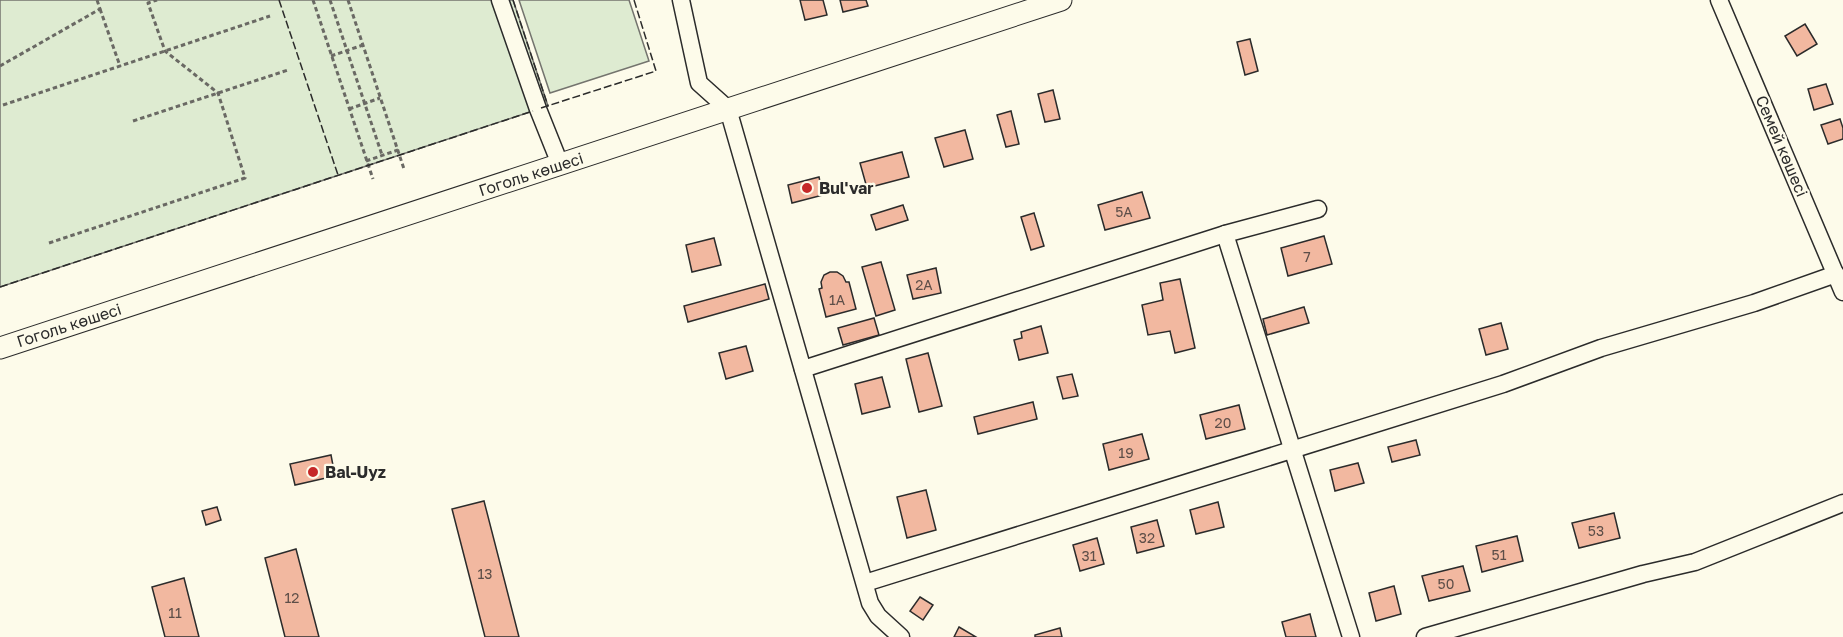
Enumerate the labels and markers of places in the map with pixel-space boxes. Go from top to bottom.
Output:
place label: Bul'var [819,178,874,198]
marker: Bul'var [800,181,814,195]
place label: Bal-Uyz [325,462,386,482]
marker: Bal-Uyz [306,465,320,479]

